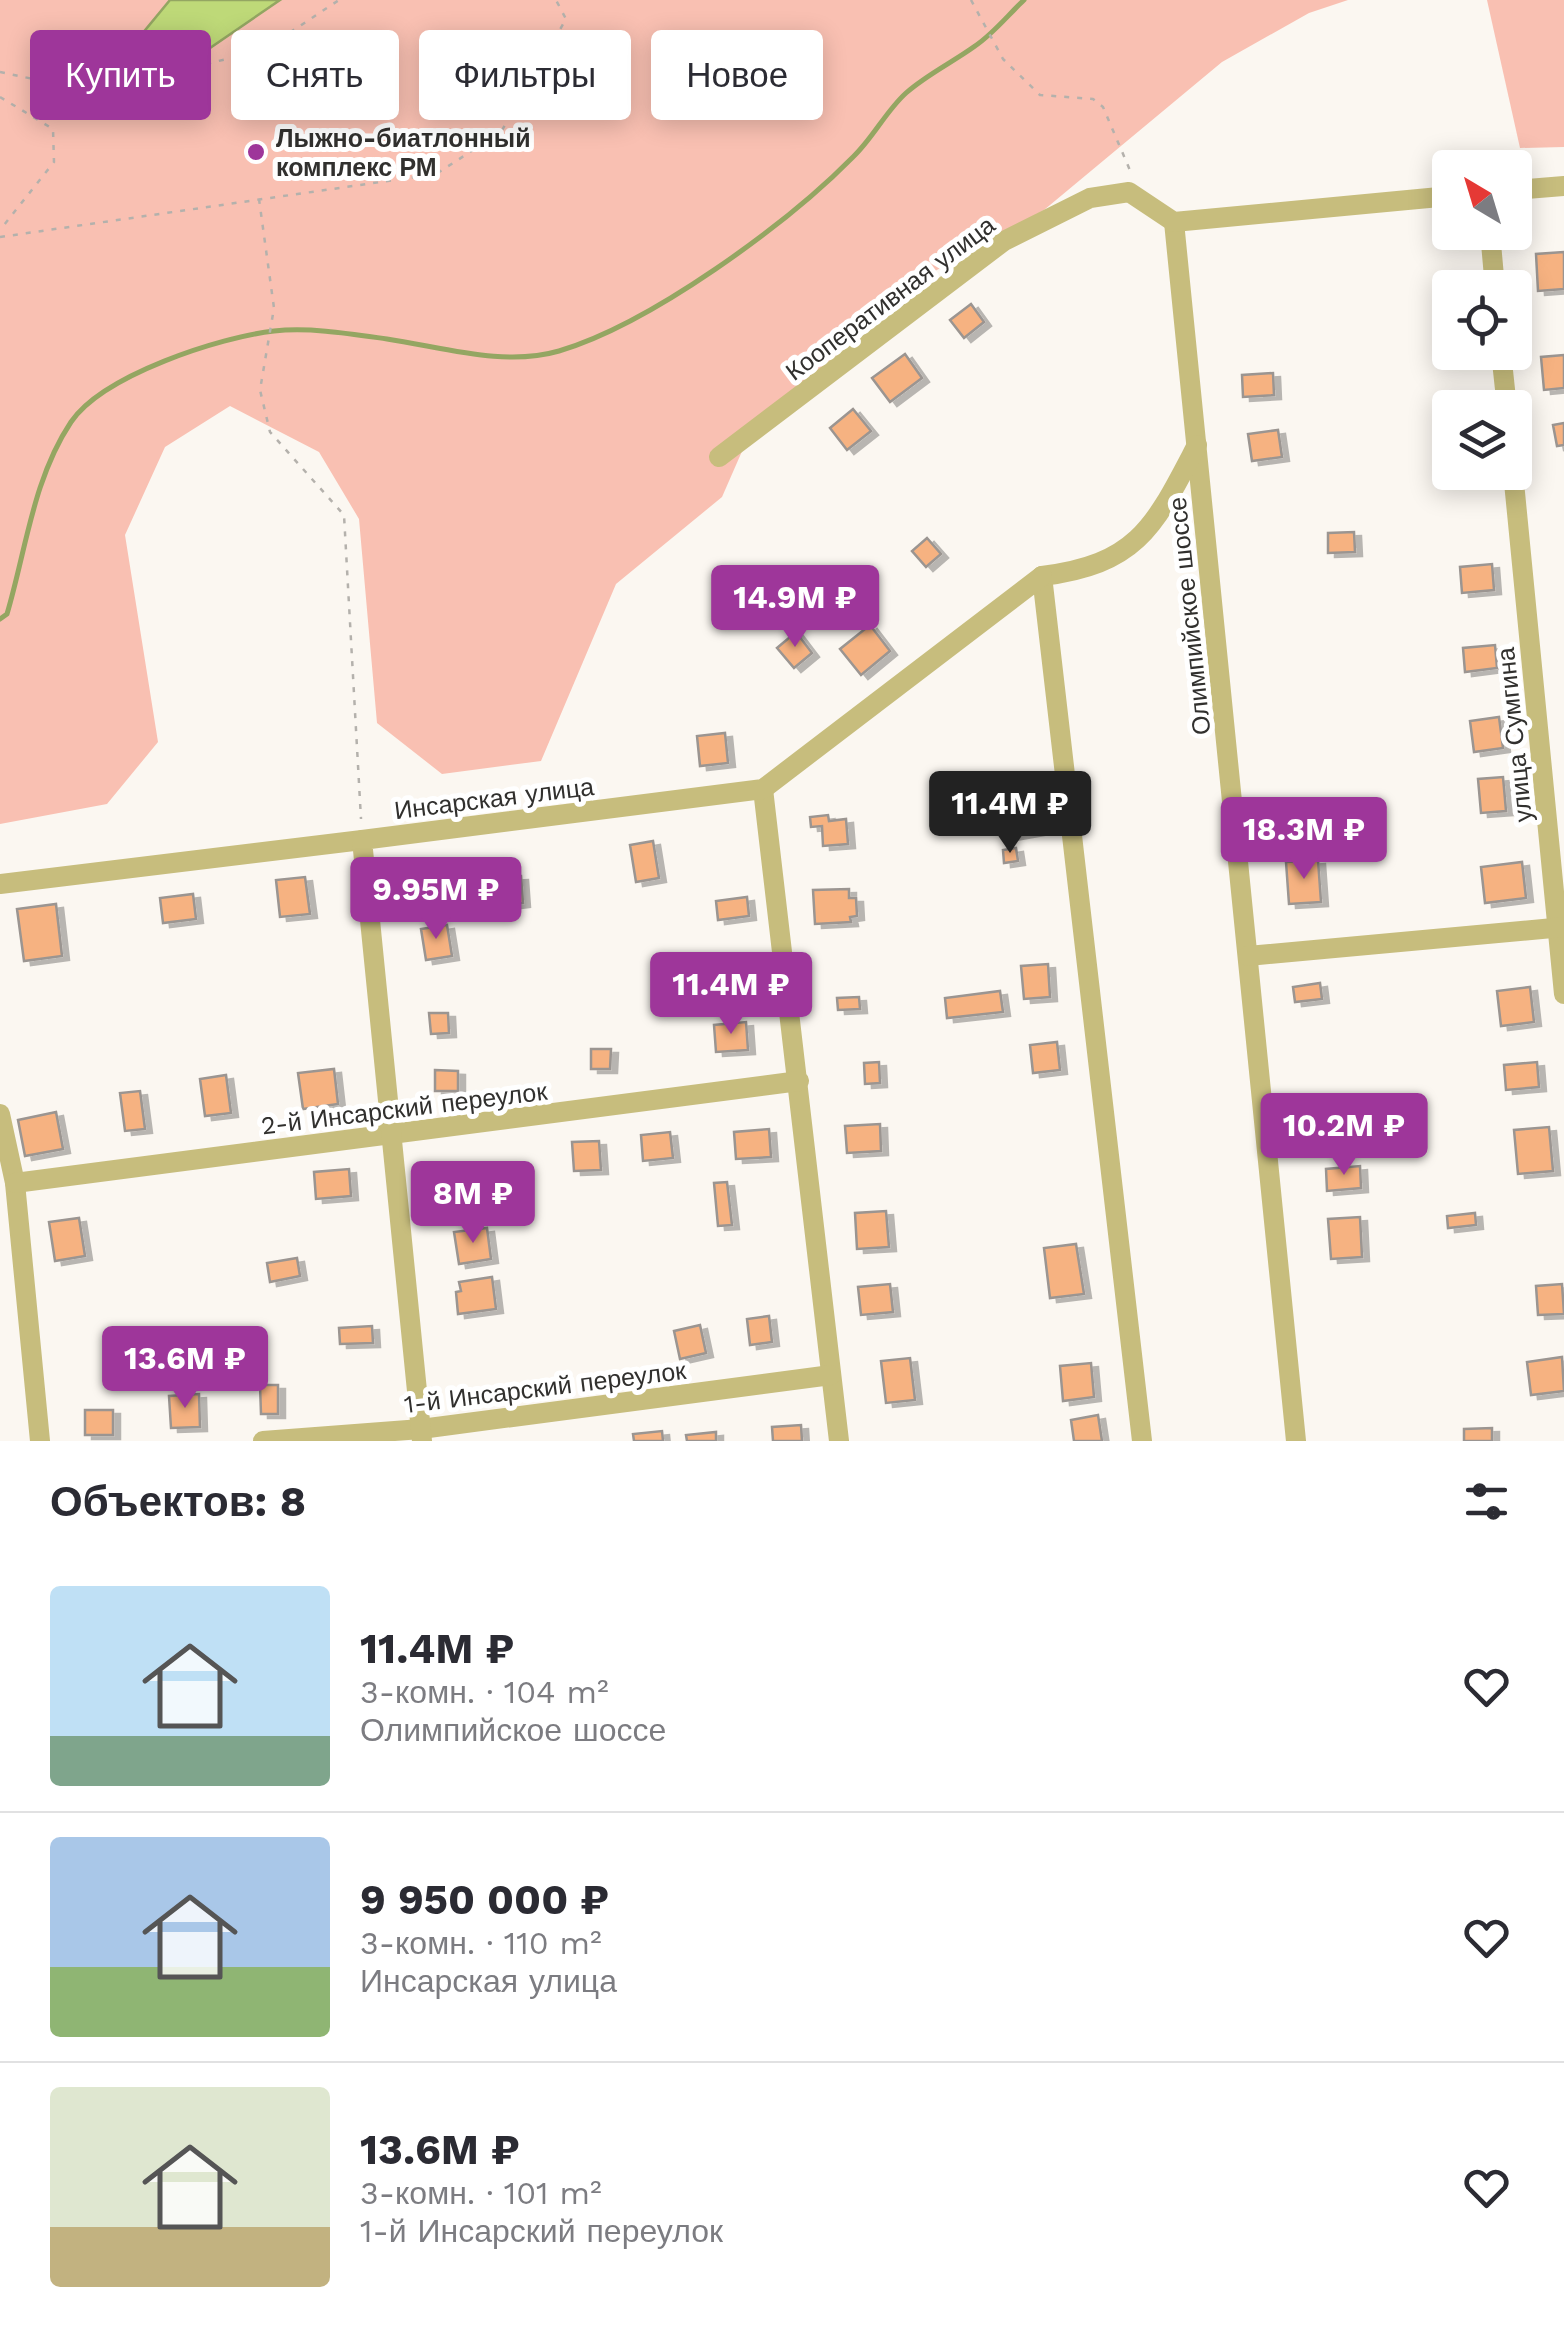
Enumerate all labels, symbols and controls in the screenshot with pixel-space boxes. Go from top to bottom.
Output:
chip: Купить [30,30,211,120]
chip: Снять [231,30,399,120]
chip: Фильтры [419,30,631,120]
chip: Новое [651,30,823,120]
place label: Лыжно-биатлонный комплекс РМ [276,124,531,182]
marker: Лыжно-биатлонный комплекс РМ [245,141,267,163]
north arrow [1432,150,1532,250]
map controls [1432,150,1532,490]
street label: Кооперативная улица [780,210,1001,386]
button: locate [1432,270,1532,370]
button: layers [1432,390,1532,490]
street label: Олимпийское шоссе [1163,495,1216,736]
pin: 14.9M ₽ [703,565,887,650]
text: 14.9M ₽ [733,578,857,616]
street label: улица Сумгина [1491,646,1538,824]
pin: 11.4M ₽ [918,771,1102,856]
street label: Инсарская улица [393,772,596,825]
text: 11.4M ₽ [951,784,1069,822]
pin: 18.3M ₽ [1212,797,1396,882]
text: 18.3M ₽ [1243,810,1365,848]
pin: 9.95M ₽ [344,857,528,942]
text: 9.95M ₽ [372,870,500,908]
pin: 11.4M ₽ [639,952,823,1037]
text: 11.4M ₽ [672,965,790,1003]
street label: 2-й Инсарский переулок [259,1076,550,1140]
pin: 10.2M ₽ [1252,1093,1436,1178]
text: 10.2M ₽ [1283,1106,1405,1144]
pin: 8M ₽ [414,1161,532,1246]
text: 8M ₽ [433,1174,513,1212]
pin: 13.6M ₽ [93,1326,277,1411]
text: 13.6M ₽ [124,1339,246,1377]
street label: 1-й Инсарский переулок [403,1356,689,1419]
icon: filters [1459,1474,1514,1529]
text: Объектов: 8 [50,1477,306,1526]
text: 11.4M ₽ [360,1624,514,1673]
icon: home [130,1626,250,1746]
icon: heart [1459,1659,1514,1714]
text: 3-комн. · 104 m² [360,1673,609,1711]
text: Олимпийское шоссе [360,1711,666,1749]
text: 9 950 000 ₽ [360,1875,609,1924]
icon: home [130,1877,250,1997]
icon: heart [1459,1910,1514,1965]
text: 3-комн. · 110 m² [360,1924,602,1962]
text: Инсарская улица [360,1962,617,2000]
text: 13.6M ₽ [360,2125,520,2174]
icon: home [130,2127,250,2247]
icon: heart [1459,2160,1514,2215]
text: 3-комн. · 101 m² [360,2174,602,2212]
text: 1-й Инсарский переулок [360,2212,723,2250]

